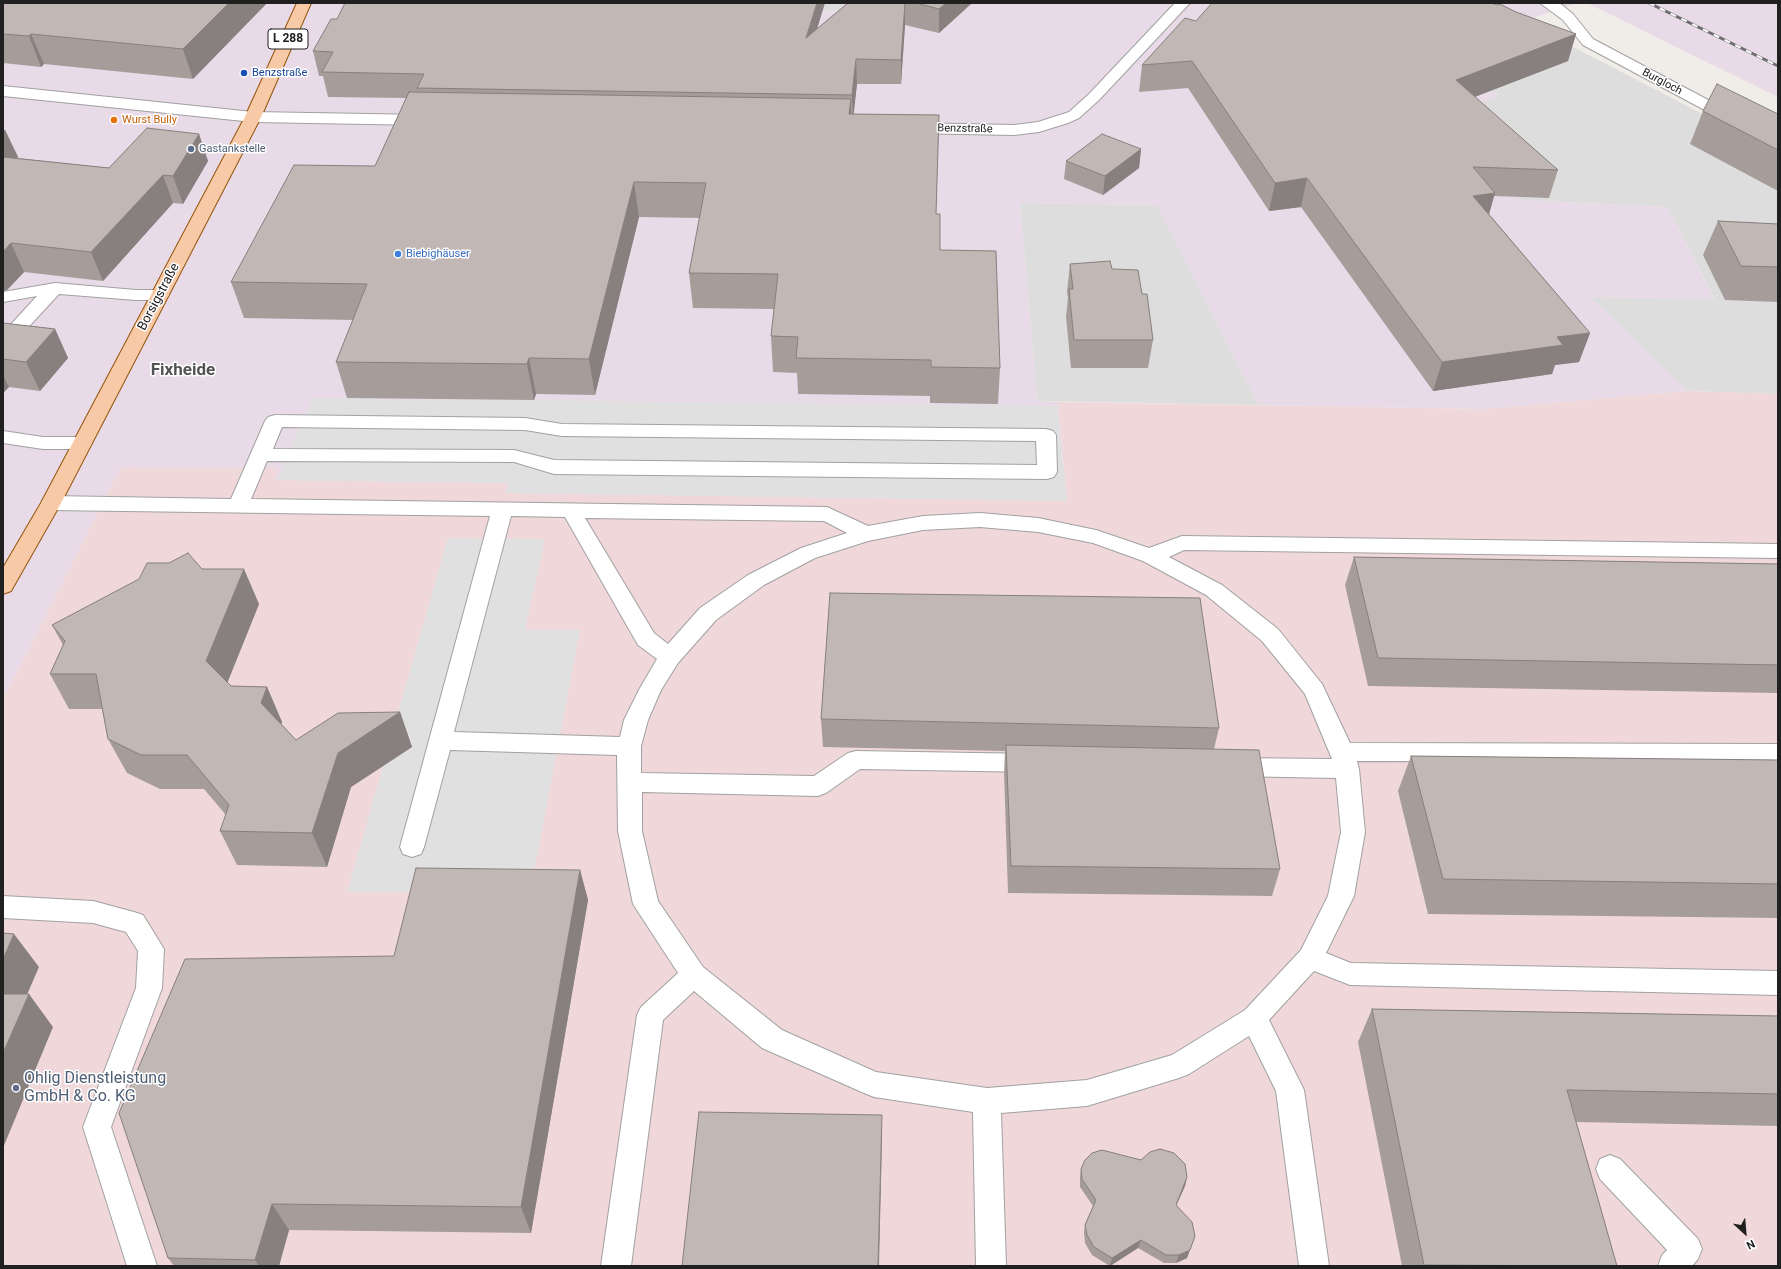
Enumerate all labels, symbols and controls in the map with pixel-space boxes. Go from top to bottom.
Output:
road number: L 288 [268,29,308,49]
place label: Benzstraße [252,66,307,80]
street label: Burgloch [1640,66,1684,98]
marker: Benzstraße [239,68,249,78]
place label: Wurst Bully [122,113,177,127]
marker: Wurst Bully [109,115,119,125]
street label: Benzstraße [937,122,993,136]
place label: Gastankstelle [199,142,266,156]
marker: Gastankstelle [186,144,196,154]
place label: Biebighäuser [406,247,470,261]
marker: Biebighäuser [393,249,403,259]
street label: Borsigstraße [135,261,183,333]
district label: Fixheide [151,361,215,381]
place label: Ohlig Dienstleistung GmbH & Co. KG [24,1069,166,1107]
marker: Ohlig Dienstleistung GmbH & Co. KG [11,1083,21,1093]
north arrow [1725,1213,1765,1253]
text: N [1744,1237,1757,1252]

